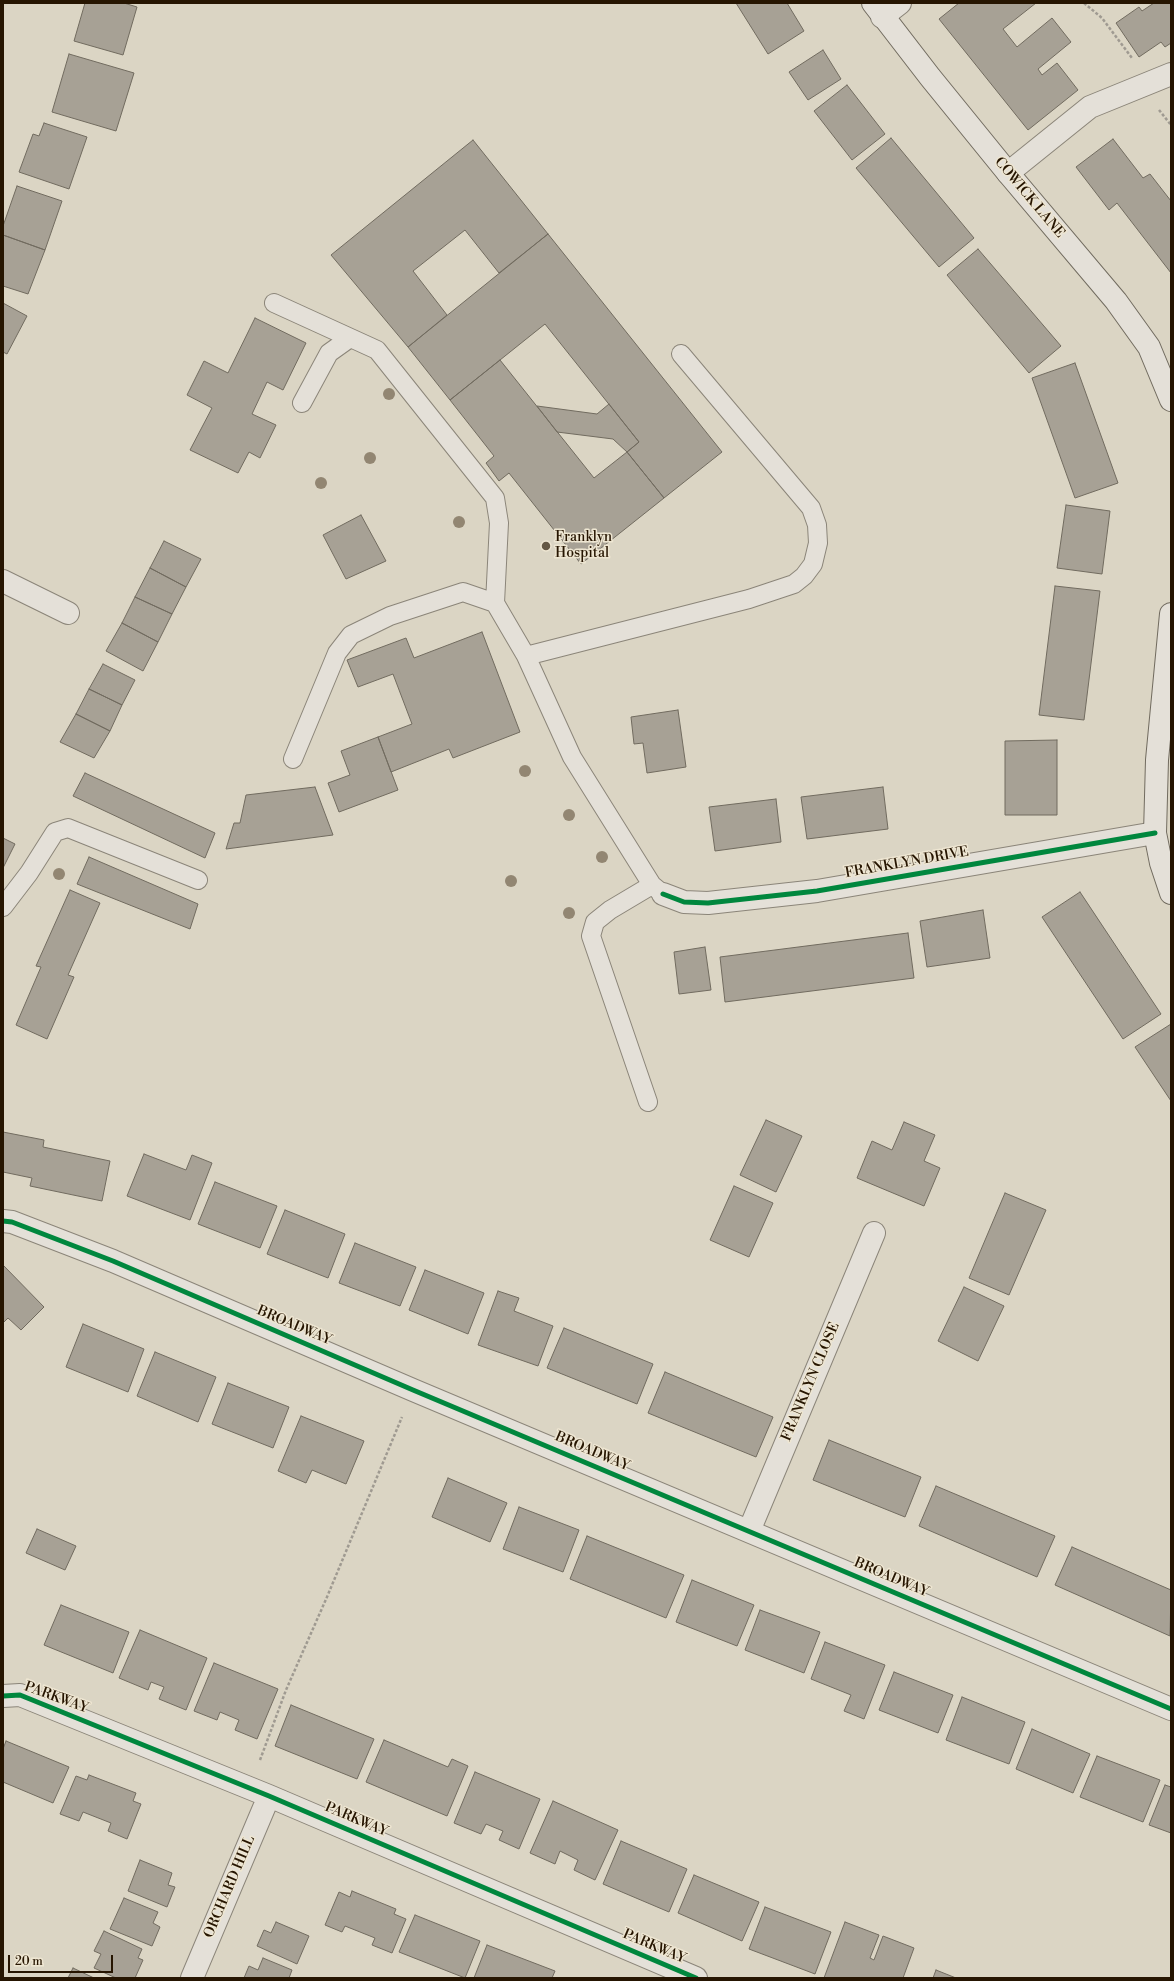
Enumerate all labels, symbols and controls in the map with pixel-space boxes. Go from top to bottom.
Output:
street label: COWICK LANE [990,154,1068,242]
place label: Franklyn Hospital [555,530,612,562]
marker: Franklyn Hospital [540,540,552,552]
street label: FRANKLYN DRIVE [844,844,970,882]
street label: BROADWAY [254,1303,334,1349]
street label: FRANKLYN CLOSE [778,1320,844,1444]
street label: BROADWAY [552,1429,632,1475]
street label: BROADWAY [851,1555,931,1601]
street label: PARKWAY [22,1679,90,1717]
street label: PARKWAY [322,1799,390,1841]
street label: ORCHARD HILL [201,1833,259,1941]
street label: PARKWAY [620,1926,688,1968]
scale bar [10,1947,115,1973]
text: 20 m [15,1954,43,1969]

